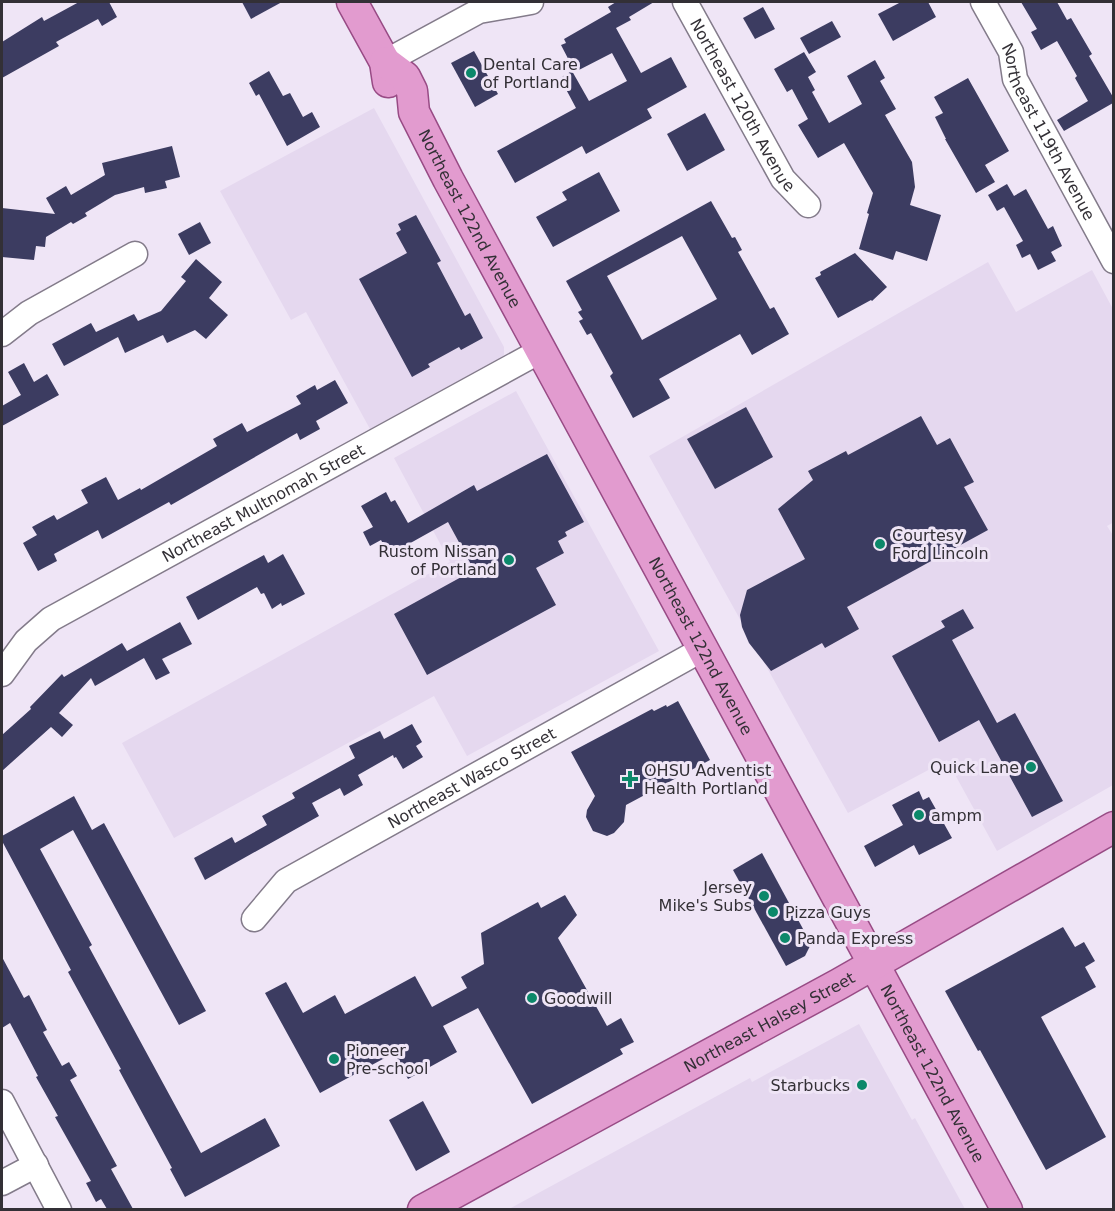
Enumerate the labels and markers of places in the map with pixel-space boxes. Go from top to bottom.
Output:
place label: Dental Care of Portland [483,55,578,92]
marker: Dental Care of Portland [464,66,478,80]
place label: Courtesy Ford Lincoln [892,526,989,563]
marker: Courtesy Ford Lincoln [873,537,887,551]
place label: Rustom Nissan of Portland [378,542,497,579]
marker: Rustom Nissan of Portland [502,553,516,567]
place label: Quick Lane [930,758,1019,777]
marker: Quick Lane [1024,760,1038,774]
place label: OHSU Adventist Health Portland [644,761,771,798]
marker: OHSU Adventist Health Portland [621,770,639,788]
place label: ampm [931,806,982,825]
marker: ampm [912,808,926,822]
place label: Jersey Mike's Subs [659,878,752,915]
marker: Jersey Mike's Subs [757,889,771,903]
place label: Pizza Guys [785,903,871,922]
marker: Pizza Guys [766,905,780,919]
place label: Panda Express [797,929,913,948]
marker: Panda Express [778,931,792,945]
place label: Goodwill [544,989,613,1008]
marker: Goodwill [525,991,539,1005]
place label: Pioneer Pre-school [346,1041,429,1078]
marker: Pioneer Pre-school [327,1052,341,1066]
place label: Starbucks [770,1076,850,1095]
marker: Starbucks [855,1078,869,1092]

